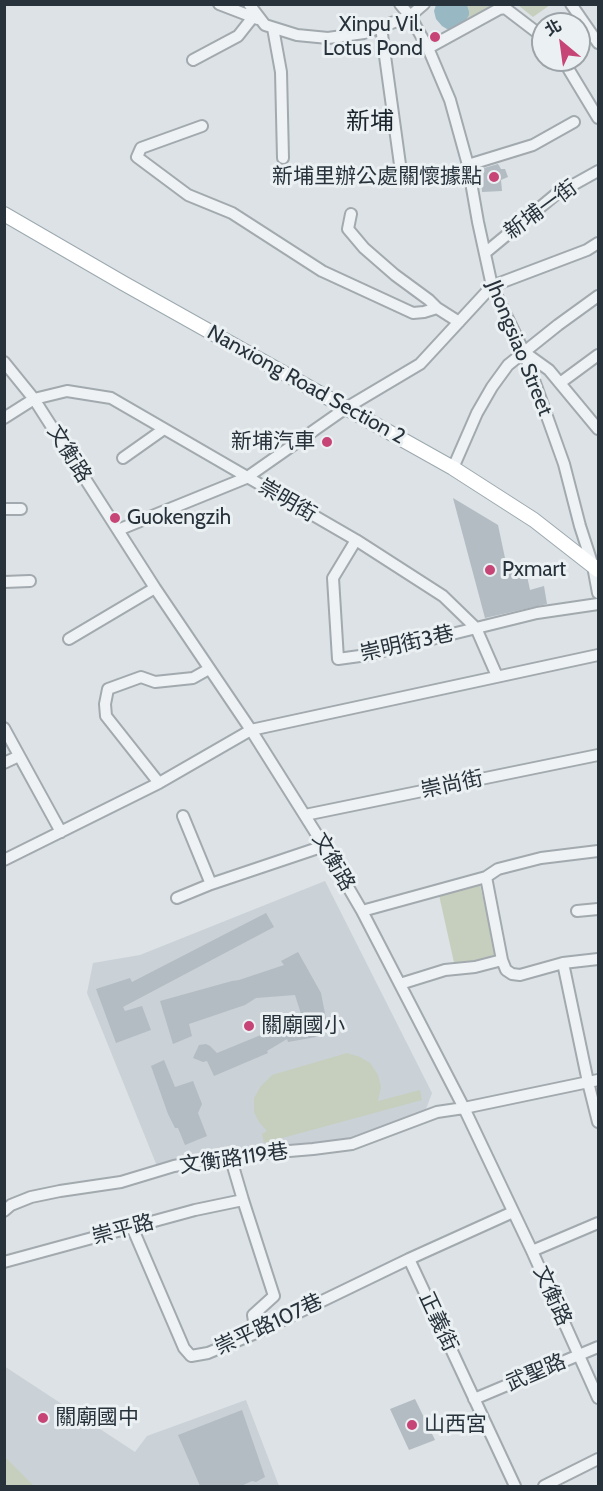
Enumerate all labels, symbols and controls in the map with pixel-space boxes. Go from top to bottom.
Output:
place label: Xinpu Vil. Lotus Pond [323,12,423,62]
north arrow [531,12,591,72]
text: 北 [541,15,565,40]
marker: Xinpu Vil. Lotus Pond [428,30,442,44]
district label: 新埔 [346,108,394,136]
place label: 新埔里辦公處關懷據點 [272,164,482,190]
marker: 新埔里辦公處關懷據點 [487,170,501,184]
street label: 新埔一街 [500,175,582,245]
street label: Jhongsiao Street [480,277,558,419]
street label: Nanxiong Road Section 2 [203,320,409,450]
street label: 文衡路 [42,421,96,487]
place label: 新埔汽車 [231,429,315,455]
marker: 新埔汽車 [320,435,334,449]
street label: 崇明街 [253,474,321,528]
place label: Guokengzih [127,505,231,531]
marker: Guokengzih [108,511,122,525]
place label: Pxmart [502,557,566,583]
marker: Pxmart [483,563,497,577]
street label: 崇明街3巷 [358,621,456,667]
street label: 崇尚街 [419,766,485,804]
street label: 文衡路 [306,828,360,896]
place label: 關廟國小 [261,1013,345,1039]
marker: 關廟國小 [242,1019,256,1033]
street label: 文衡路119巷 [178,1139,290,1179]
street label: 崇平路 [89,1210,157,1250]
street label: 文衡路 [528,1262,576,1330]
street label: 正義街 [413,1288,463,1356]
street label: 崇平路107巷 [211,1289,327,1361]
street label: 武聖路 [502,1349,570,1397]
place label: 關廟國中 [55,1405,139,1431]
marker: 關廟國中 [36,1411,50,1425]
place label: 山西宮 [424,1412,487,1438]
marker: 山西宮 [405,1418,419,1432]

